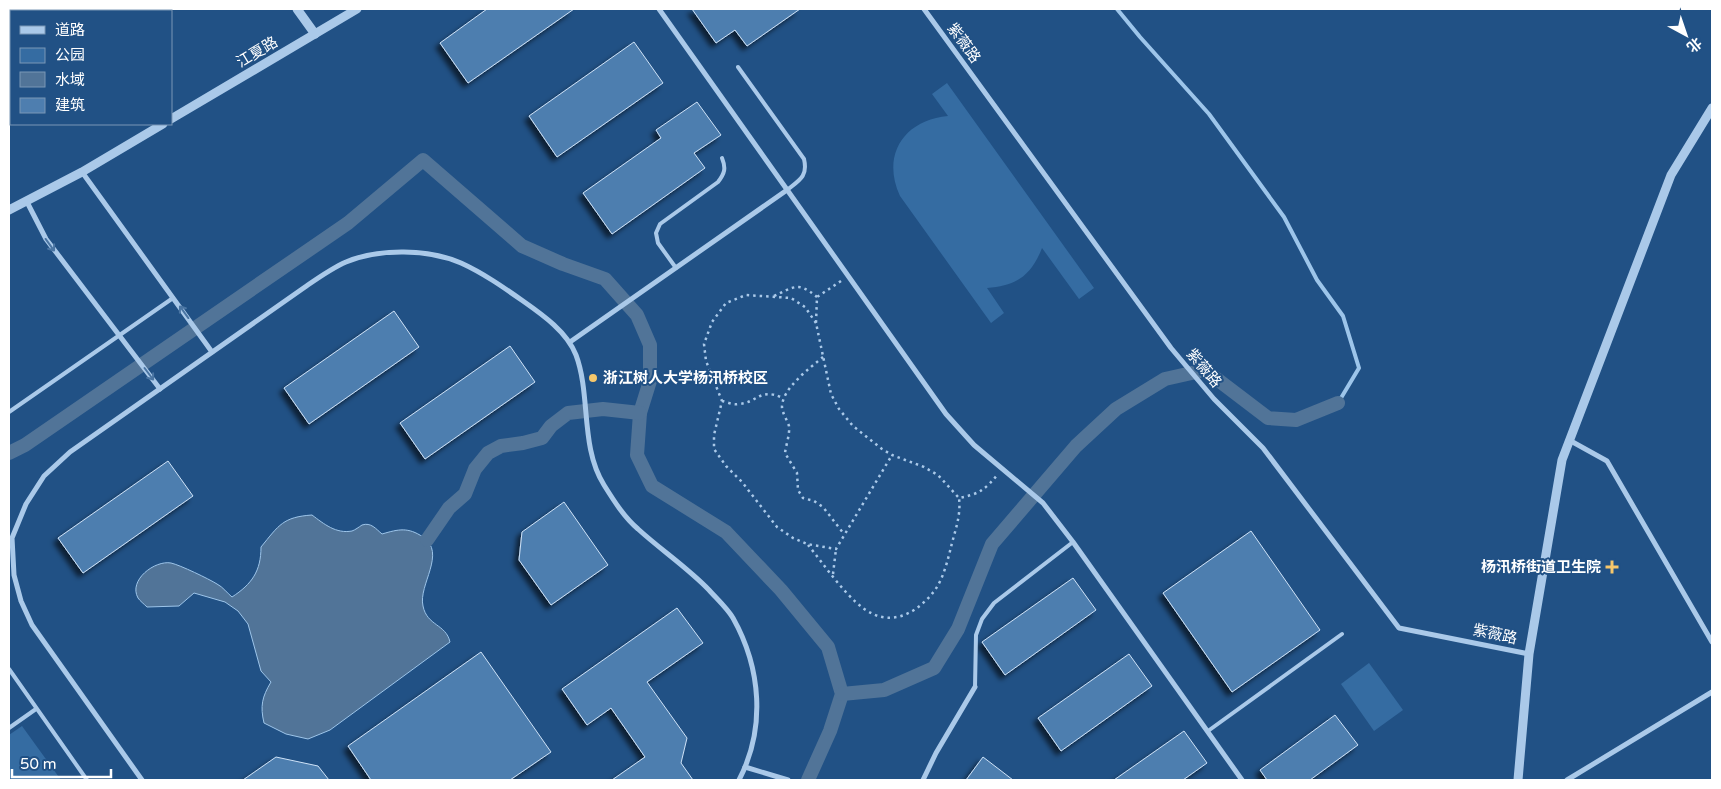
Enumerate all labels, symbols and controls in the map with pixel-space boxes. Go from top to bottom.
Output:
legend [10,10,172,125]
north arrow [1661,10,1711,60]
street label: 紫薇路 [943,20,985,66]
text: 道路 [55,21,85,39]
street label: 江夏路 [233,33,281,71]
text: 北 [1683,34,1705,56]
text: 公园 [55,46,85,64]
text: 水域 [55,71,85,89]
text: 建筑 [55,96,85,114]
one-way arrow [45,238,55,252]
one-way arrow [179,305,189,319]
street label: 紫薇路 [1183,345,1225,391]
one-way arrow [143,367,154,380]
place label: 浙江树人大学杨汛桥校区 [603,369,768,387]
marker: 浙江树人大学杨汛桥校区 [587,372,599,384]
place label: 杨汛桥街道卫生院 [1481,558,1601,576]
marker: 杨汛桥街道卫生院 [1605,560,1619,574]
street label: 紫薇路 [1471,621,1519,647]
scale bar [12,746,111,778]
text: 50 m [20,755,57,773]

